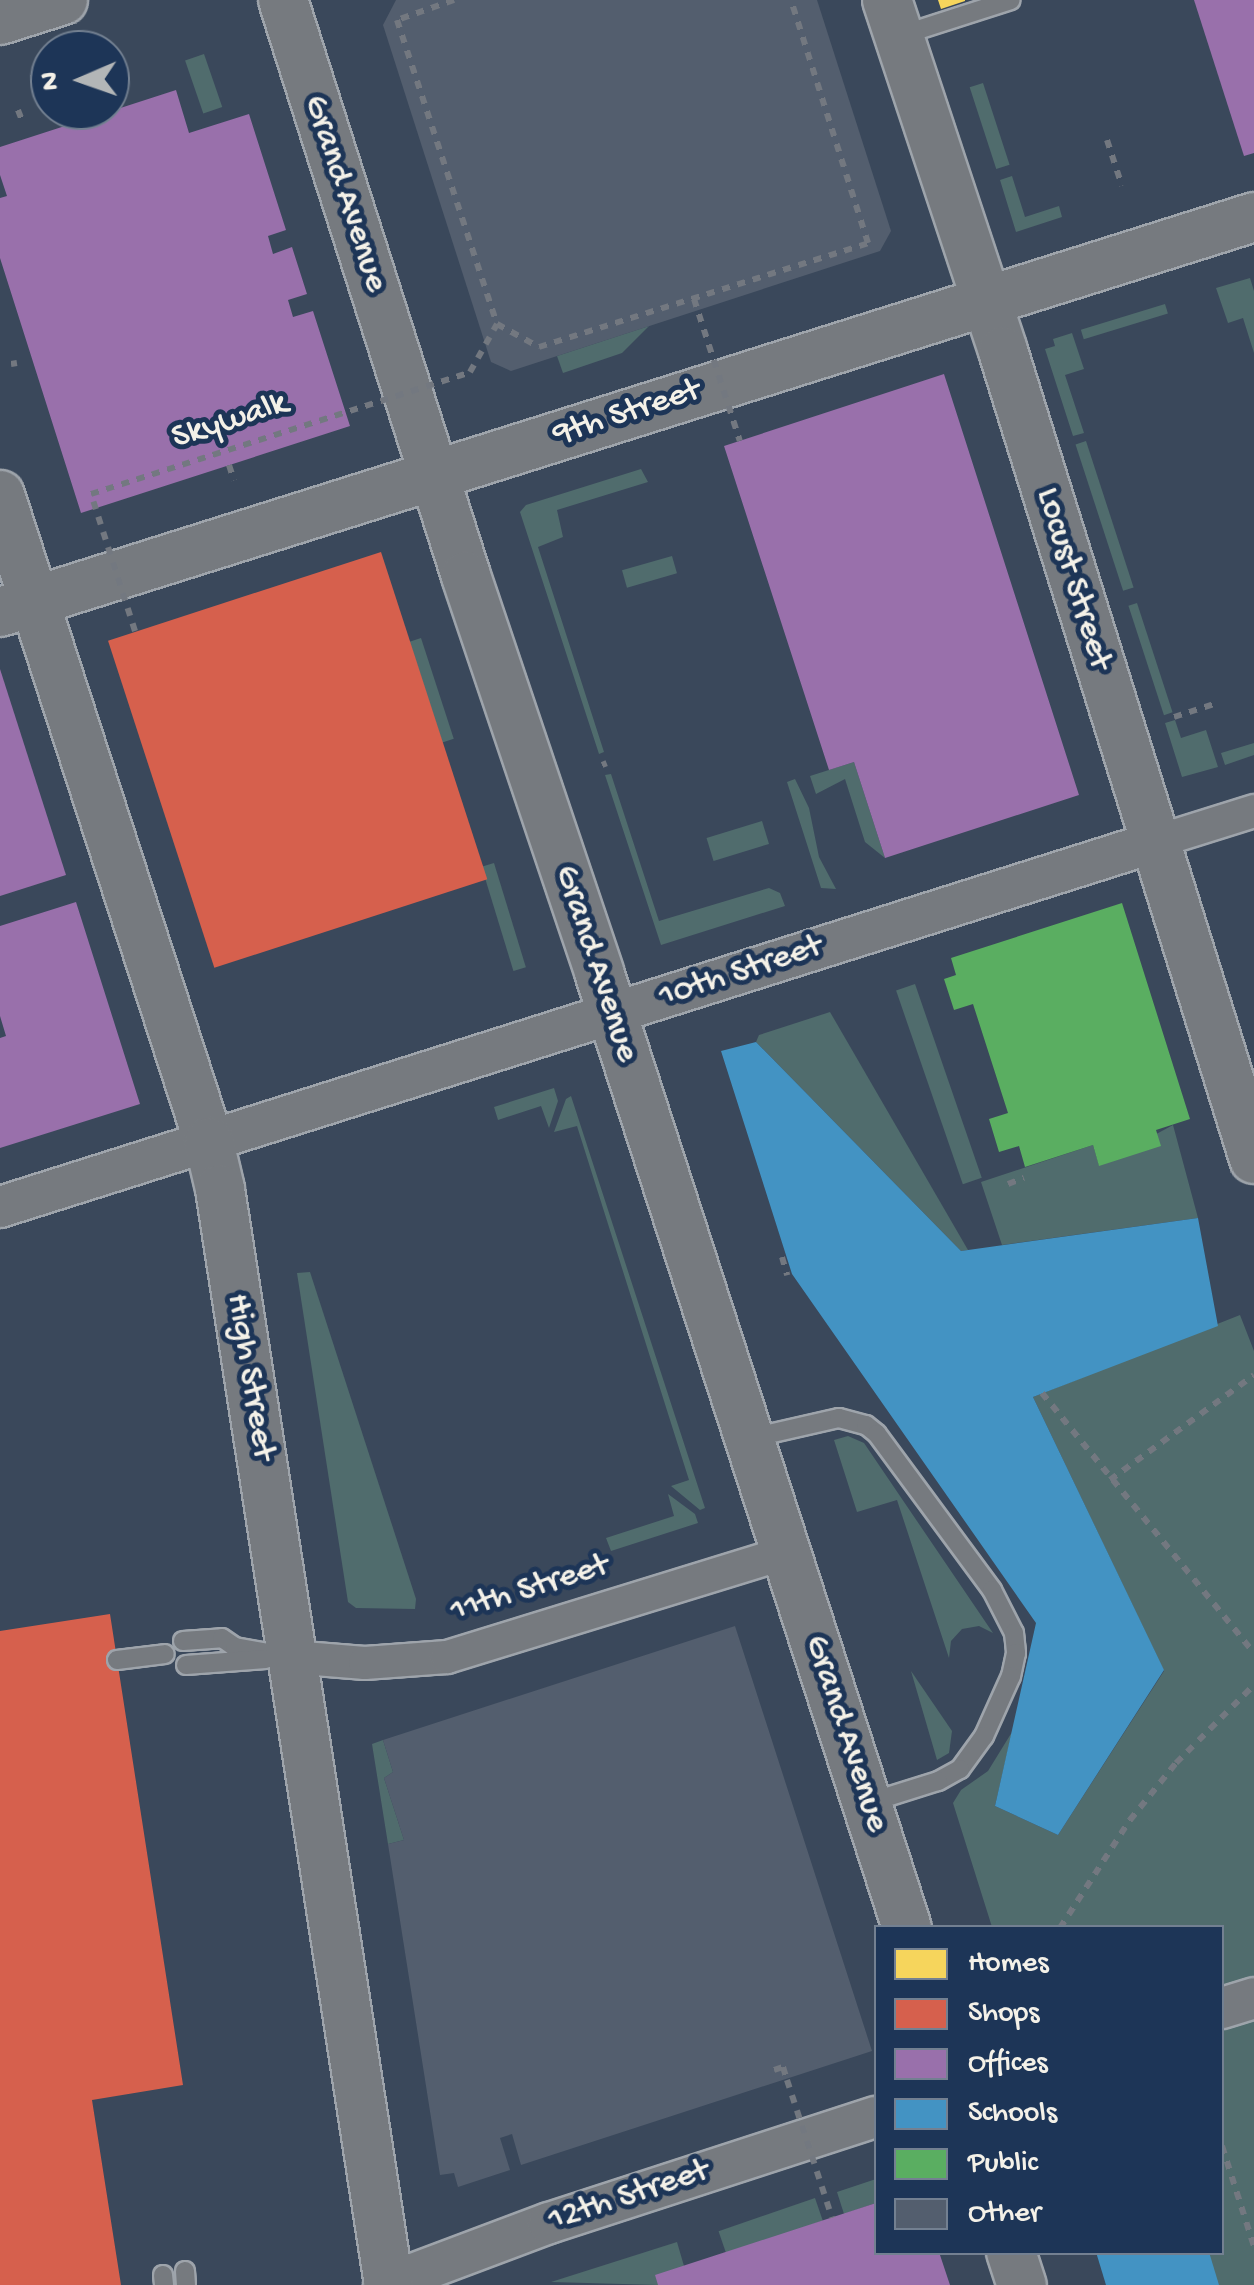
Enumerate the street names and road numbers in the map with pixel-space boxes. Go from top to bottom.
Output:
street label: Grand Avenue [292,90,396,298]
street label: 9th Street [548,371,706,457]
street label: Skywalk [167,384,293,460]
street label: Locust Street [1024,483,1120,675]
street label: Grand Avenue [543,860,647,1068]
street label: 10th Street [654,927,828,1019]
street label: High Street [215,1291,283,1463]
street label: 11th Street [446,1546,614,1634]
street label: Grand Avenue [793,1630,897,1838]
street label: 12th Street [544,2151,714,2243]

